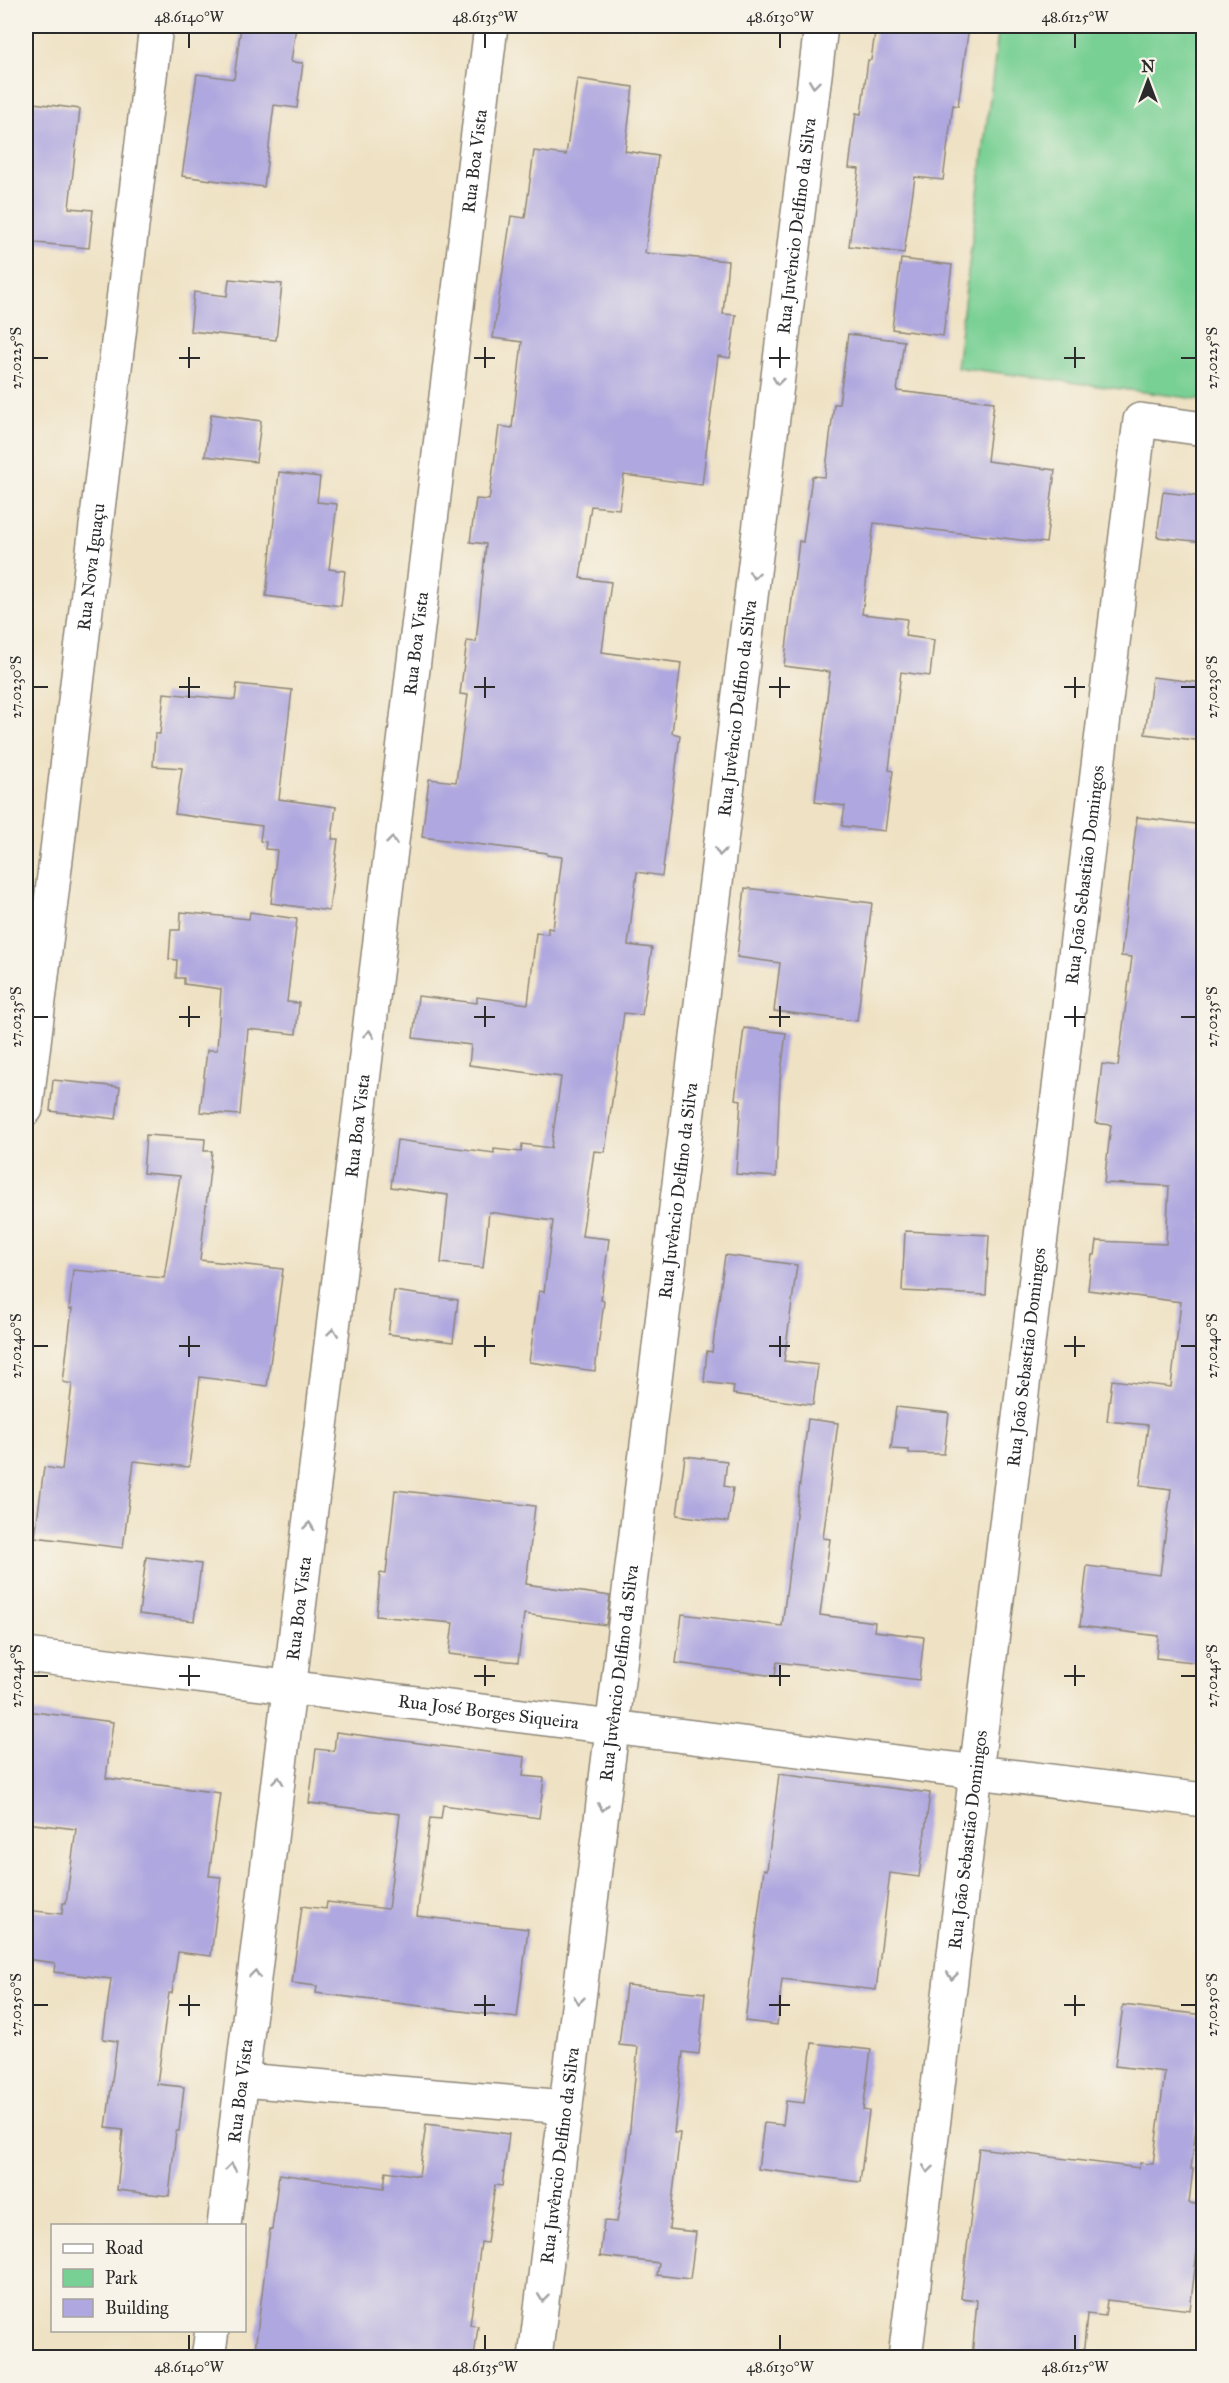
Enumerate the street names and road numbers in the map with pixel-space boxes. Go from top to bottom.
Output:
street label: Rua Boa Vista [457,108,492,214]
street label: Rua Juvêncio Delfino da Silva [772,116,821,335]
street label: Rua Nova Iguaçu [73,502,110,632]
street label: Rua Boa Vista [399,590,433,697]
street label: Rua Juvêncio Delfino da Silva [713,598,762,818]
street label: Rua João Sebastião Domingos [1061,764,1109,986]
street label: Rua Boa Vista [340,1073,375,1179]
street label: Rua Juvêncio Delfino da Silva [654,1081,702,1300]
street label: Rua João Sebastião Domingos [1002,1246,1051,1468]
street label: Rua Boa Vista [282,1555,316,1662]
street label: Rua Juvêncio Delfino da Silva [595,1563,643,1783]
street label: Rua José Borges Siqueira [397,1690,581,1734]
street label: Rua João Sebastião Domingos [944,1729,992,1951]
street label: Rua Boa Vista [223,2038,258,2144]
street label: Rua Juvêncio Delfino da Silva [536,2046,584,2265]

